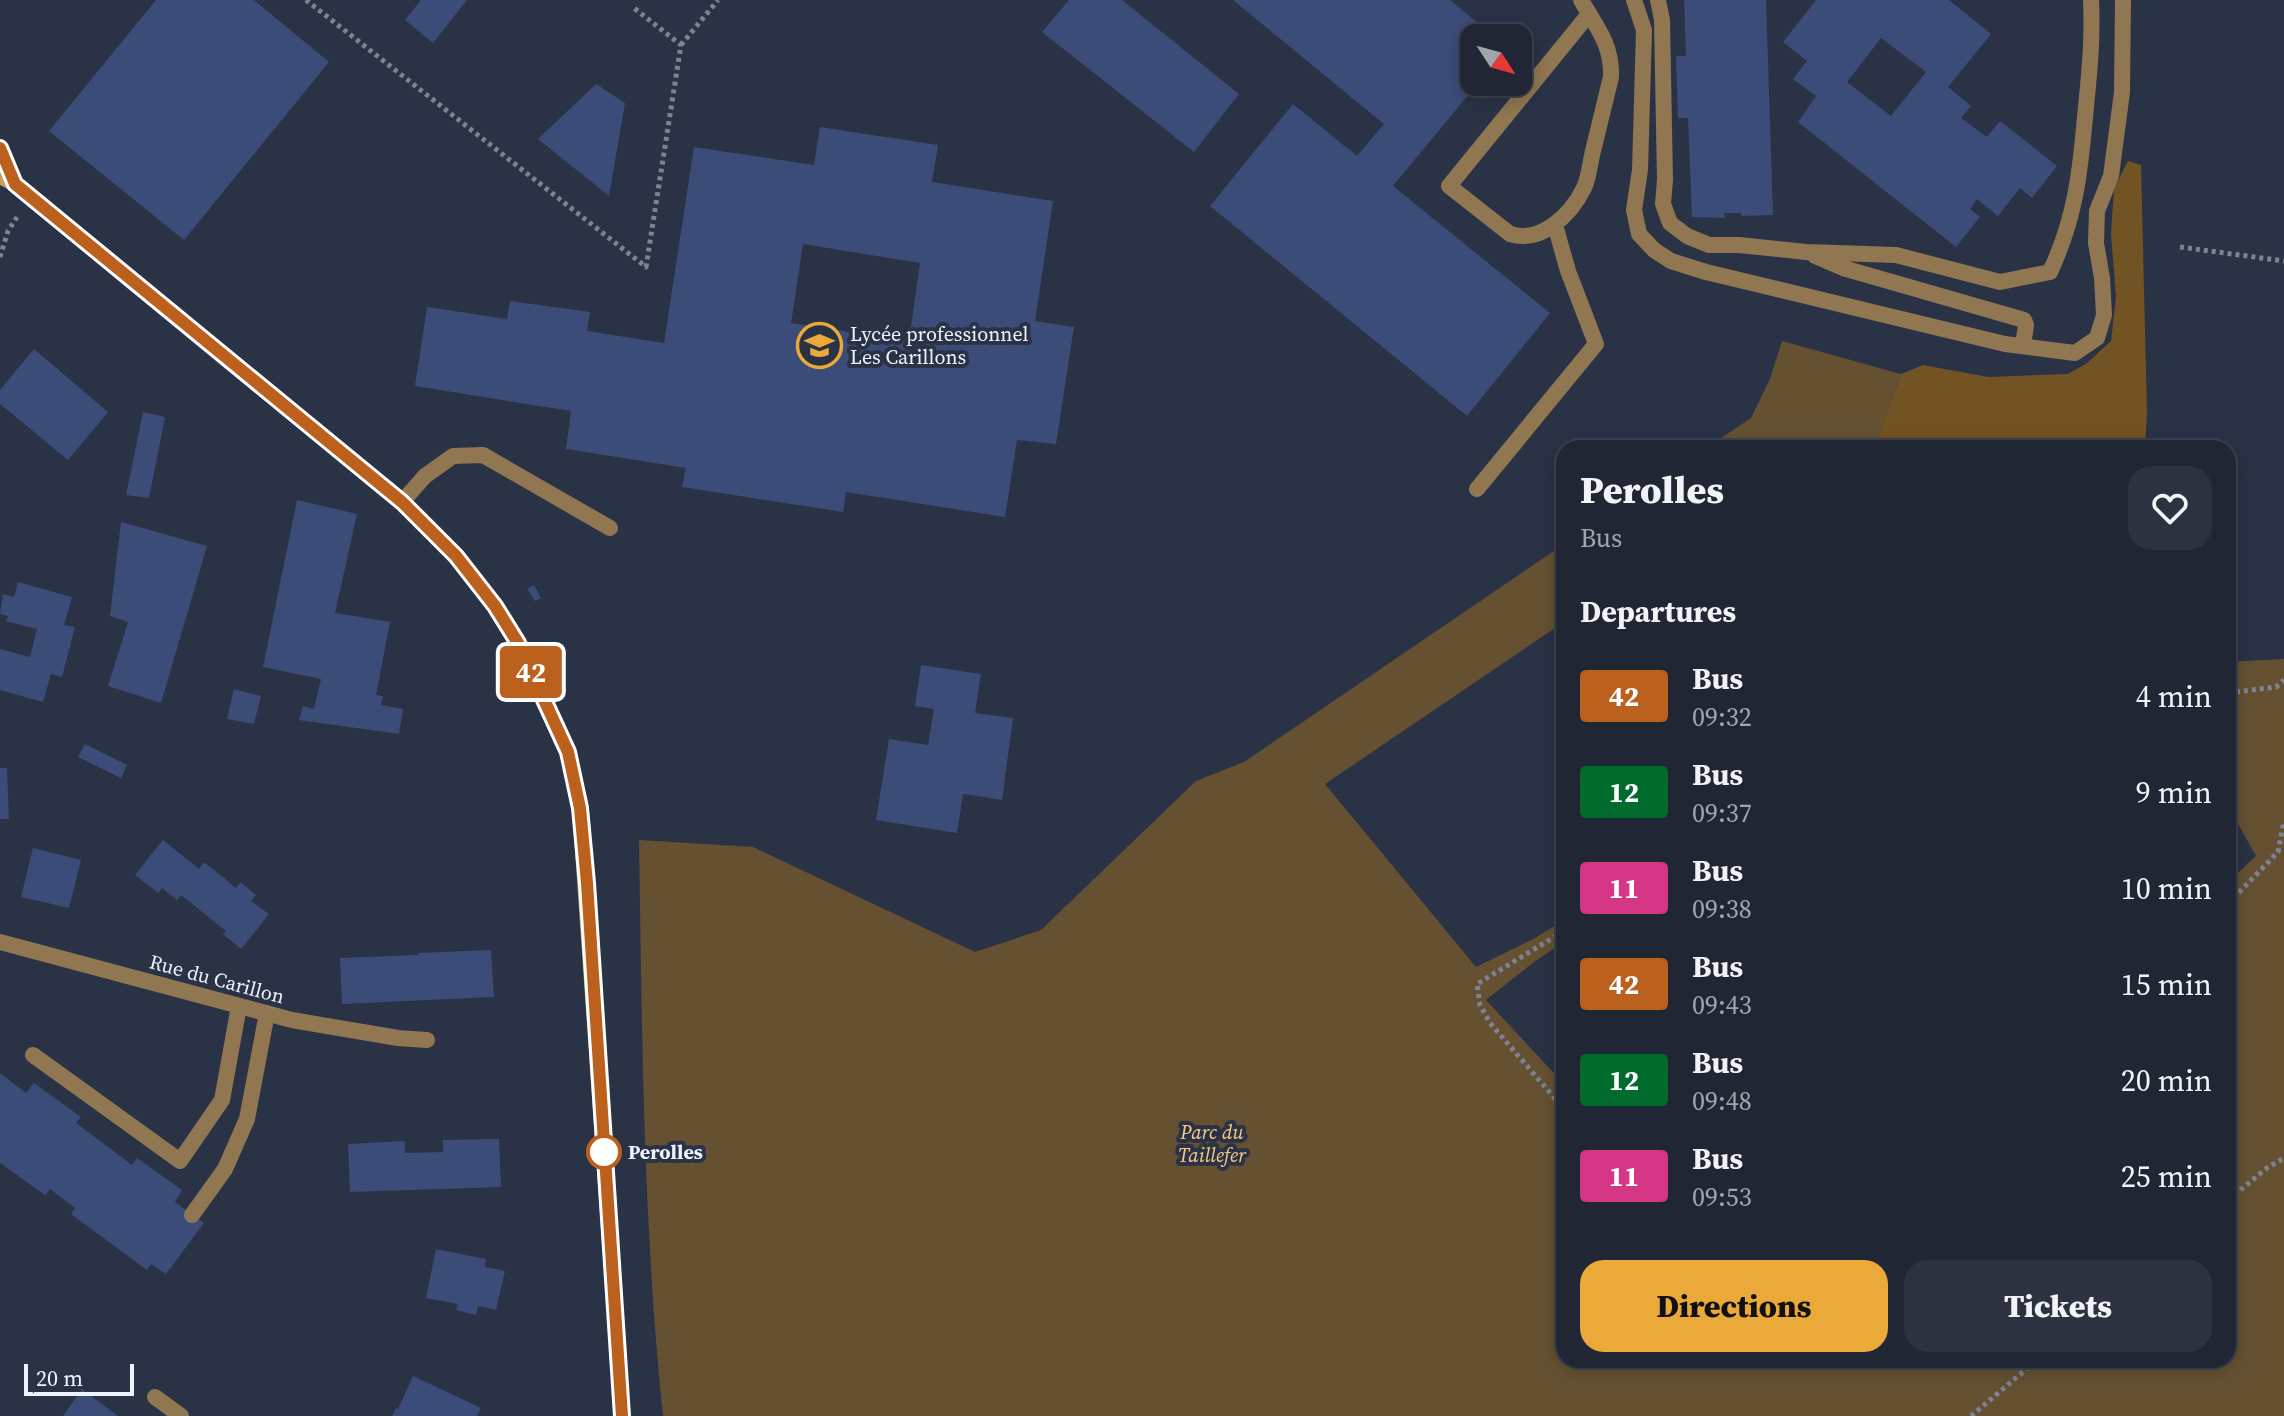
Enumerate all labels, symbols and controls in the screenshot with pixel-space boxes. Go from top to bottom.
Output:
north arrow [1460,24,1532,96]
map controls [1460,24,1532,96]
place label: Lycée professionnel Les Carillons [850,320,1028,371]
school or university icon: Lycée professionnel Les Carillons [795,322,843,370]
text: Perolles [1580,464,1724,516]
button: heart [2128,466,2212,550]
text: Bus [1580,520,1622,556]
text: Departures [1580,591,1736,632]
line badge: 42 [495,646,567,698]
text: 42 [516,653,546,691]
text: Bus [1692,658,1743,699]
text: 4 min [2136,676,2212,717]
text: 42 [1609,677,1639,715]
text: 09:32 [1692,699,1752,735]
text: Bus [1692,754,1743,795]
text: 9 min [2136,772,2212,813]
text: 12 [1609,773,1639,811]
text: 09:37 [1692,795,1752,831]
text: Bus [1692,850,1743,891]
text: 10 min [2121,868,2212,909]
text: 11 [1609,869,1639,907]
text: 09:38 [1692,891,1752,927]
text: Bus [1692,946,1743,987]
street label: Rue du Carillon [146,948,288,1010]
text: 15 min [2121,964,2212,1005]
text: 42 [1609,965,1639,1003]
text: 09:43 [1692,987,1752,1023]
text: Bus [1692,1042,1743,1083]
text: 20 min [2121,1060,2212,1101]
text: 12 [1609,1061,1639,1099]
text: 09:48 [1692,1083,1752,1119]
park label: Parc du Taillefer [1178,1118,1247,1169]
marker: Perolles [587,1135,621,1169]
place label: Perolles [628,1138,703,1166]
text: Bus [1692,1138,1743,1179]
text: 25 min [2121,1156,2212,1197]
text: 11 [1609,1157,1639,1195]
text: 09:53 [1692,1179,1752,1215]
button: Directions [1580,1260,1888,1352]
button: Tickets [1904,1260,2212,1352]
scale bar [24,1360,134,1396]
text: 20 m [36,1363,83,1393]

